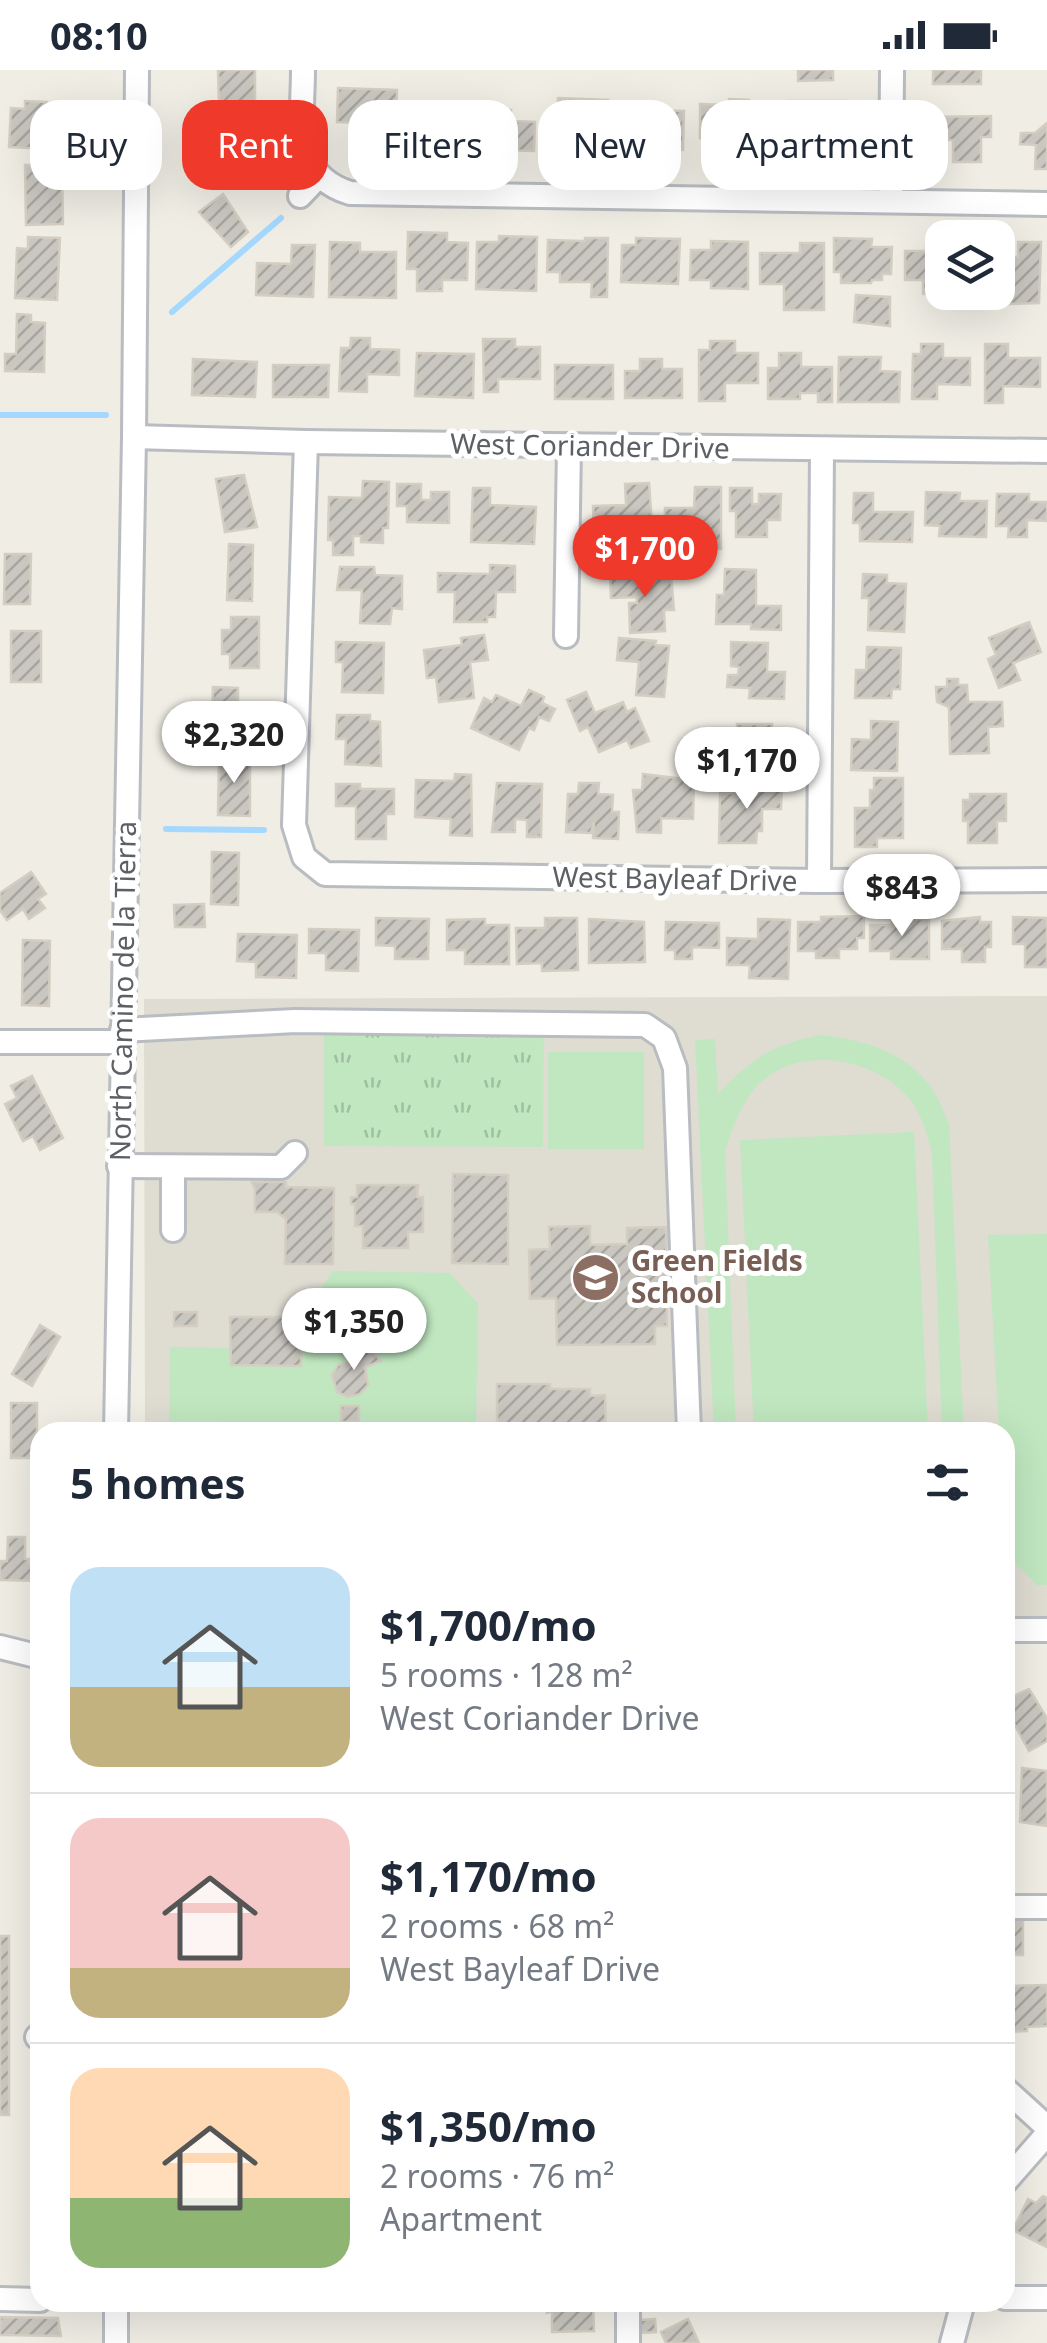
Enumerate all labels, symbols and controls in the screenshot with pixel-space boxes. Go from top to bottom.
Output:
text: 08:10 [50,9,148,61]
chip: Buy [30,100,162,190]
chip: Rent [182,100,328,190]
chip: Filters [348,100,518,190]
chip: New [538,100,681,190]
chip: Apartment [701,100,948,190]
map controls [925,220,1015,310]
button: layers [925,220,1015,310]
street label: West Coriander Drive [450,424,730,466]
pin: $1,700 [564,515,726,600]
text: $1,700 [595,526,695,569]
pin: $2,320 [153,701,315,786]
text: $2,320 [184,712,284,755]
pin: $1,170 [666,727,828,812]
text: $1,170 [697,738,797,781]
street label: North Camino de la Tierra [100,821,144,1161]
pin: $843 [843,854,961,939]
street label: West Bayleaf Drive [552,857,798,899]
text: $843 [865,865,939,908]
place label: Green Fields School [631,1241,803,1311]
school or university icon: Green Fields School [570,1251,622,1303]
pin: $1,350 [273,1288,435,1373]
text: $1,350 [304,1299,404,1342]
text: 5 homes [70,1454,246,1511]
icon: filters [920,1455,975,1510]
text: $1,700/mo [380,1596,597,1653]
icon: home [150,1607,270,1727]
text: 5 rooms · 128 m² [380,1653,633,1696]
text: West Coriander Drive [380,1696,700,1739]
text: $1,170/mo [380,1847,597,1904]
icon: home [150,1858,270,1978]
text: 2 rooms · 68 m² [380,1904,614,1947]
text: West Bayleaf Drive [380,1947,660,1990]
text: $1,350/mo [380,2097,597,2154]
icon: home [150,2108,270,2228]
text: 2 rooms · 76 m² [380,2154,614,2197]
text: Apartment [380,2197,542,2240]

